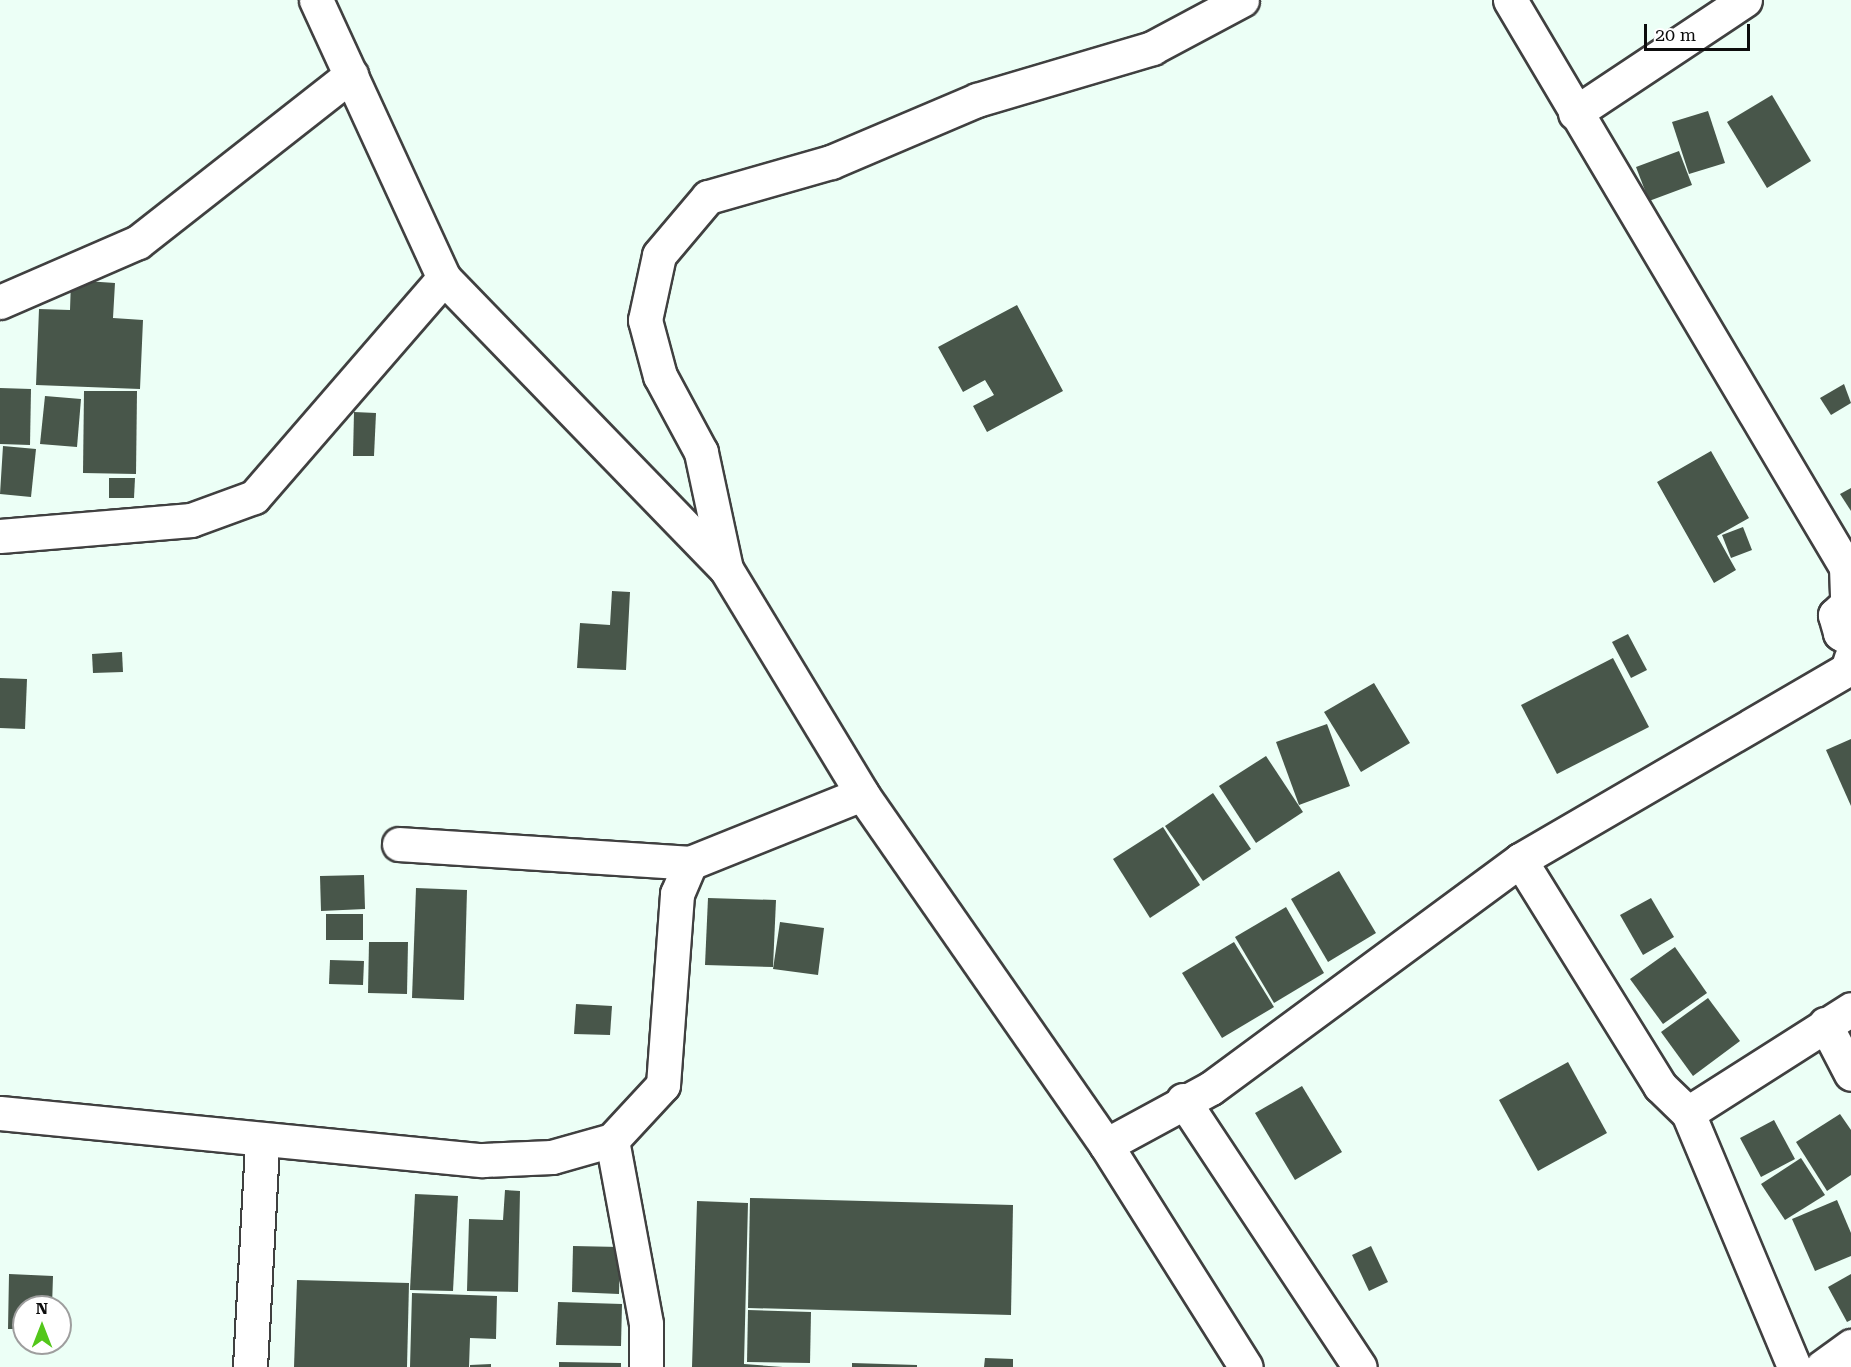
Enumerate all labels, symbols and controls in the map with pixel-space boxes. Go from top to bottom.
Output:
scale bar [1647,12,1754,50]
text: 20 m [1655,24,1696,45]
north arrow [12,1295,72,1355]
text: N [36,1299,48,1318]

